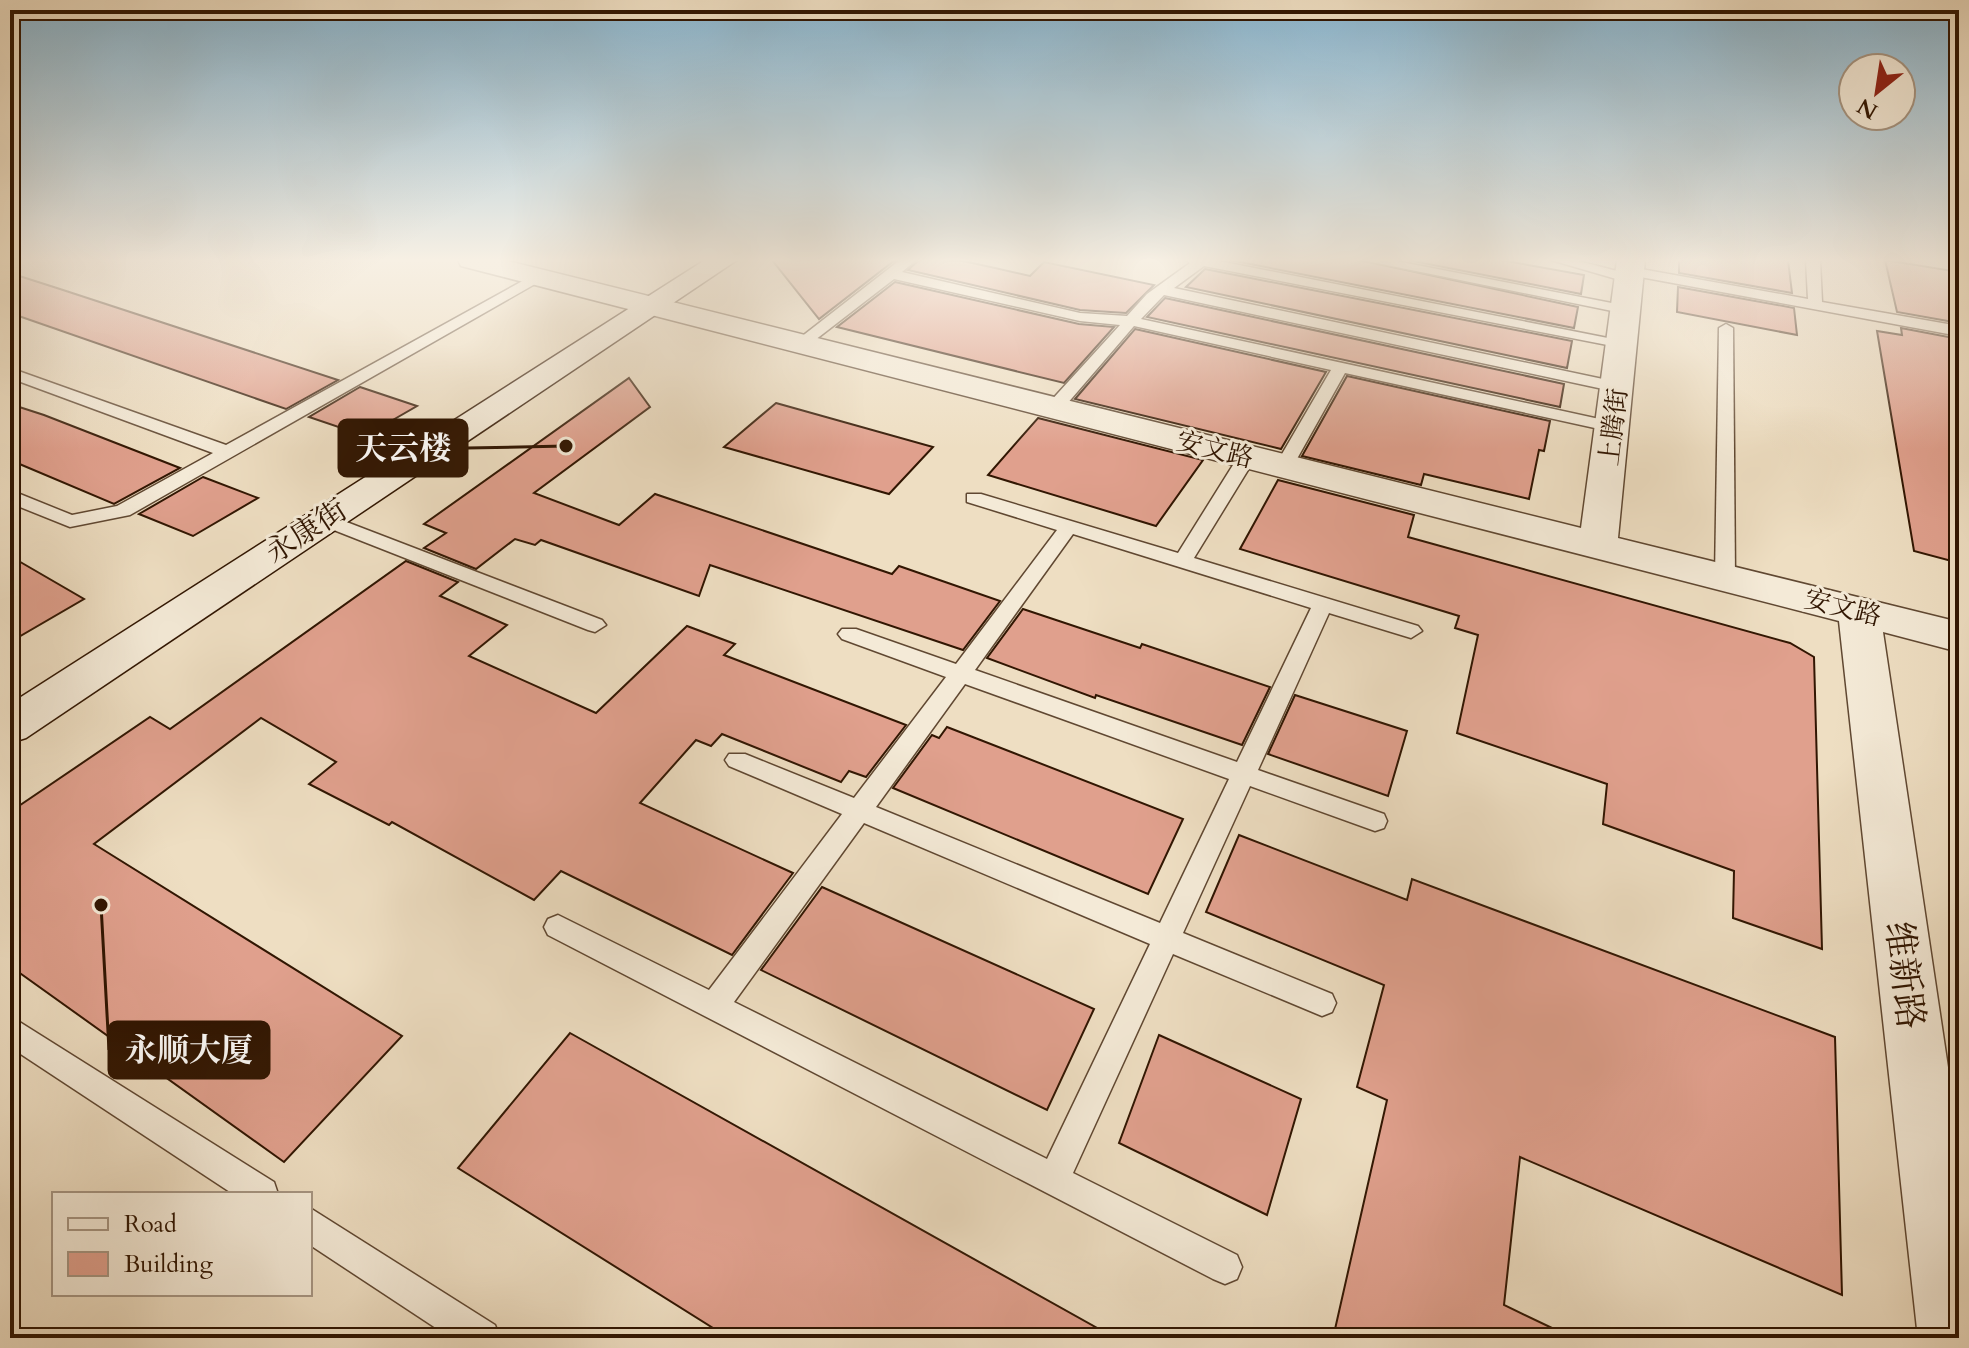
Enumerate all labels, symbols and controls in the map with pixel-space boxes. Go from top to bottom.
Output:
north arrow [1837,52,1917,132]
text: N [1852,91,1883,126]
street label: 上腾街 [1591,386,1636,468]
callout: 天云楼 [339,420,467,476]
street label: 安文路 [1173,423,1257,476]
text: 天云楼 [355,427,451,471]
street label: 永康街 [257,490,355,573]
street label: 安文路 [1801,581,1885,634]
street label: 维新路 [1874,919,1935,1032]
callout: 永顺大厦 [109,1022,269,1078]
text: 永顺大厦 [125,1029,253,1073]
legend [52,1192,312,1296]
text: Road [124,1208,177,1241]
text: Building [124,1248,214,1281]

